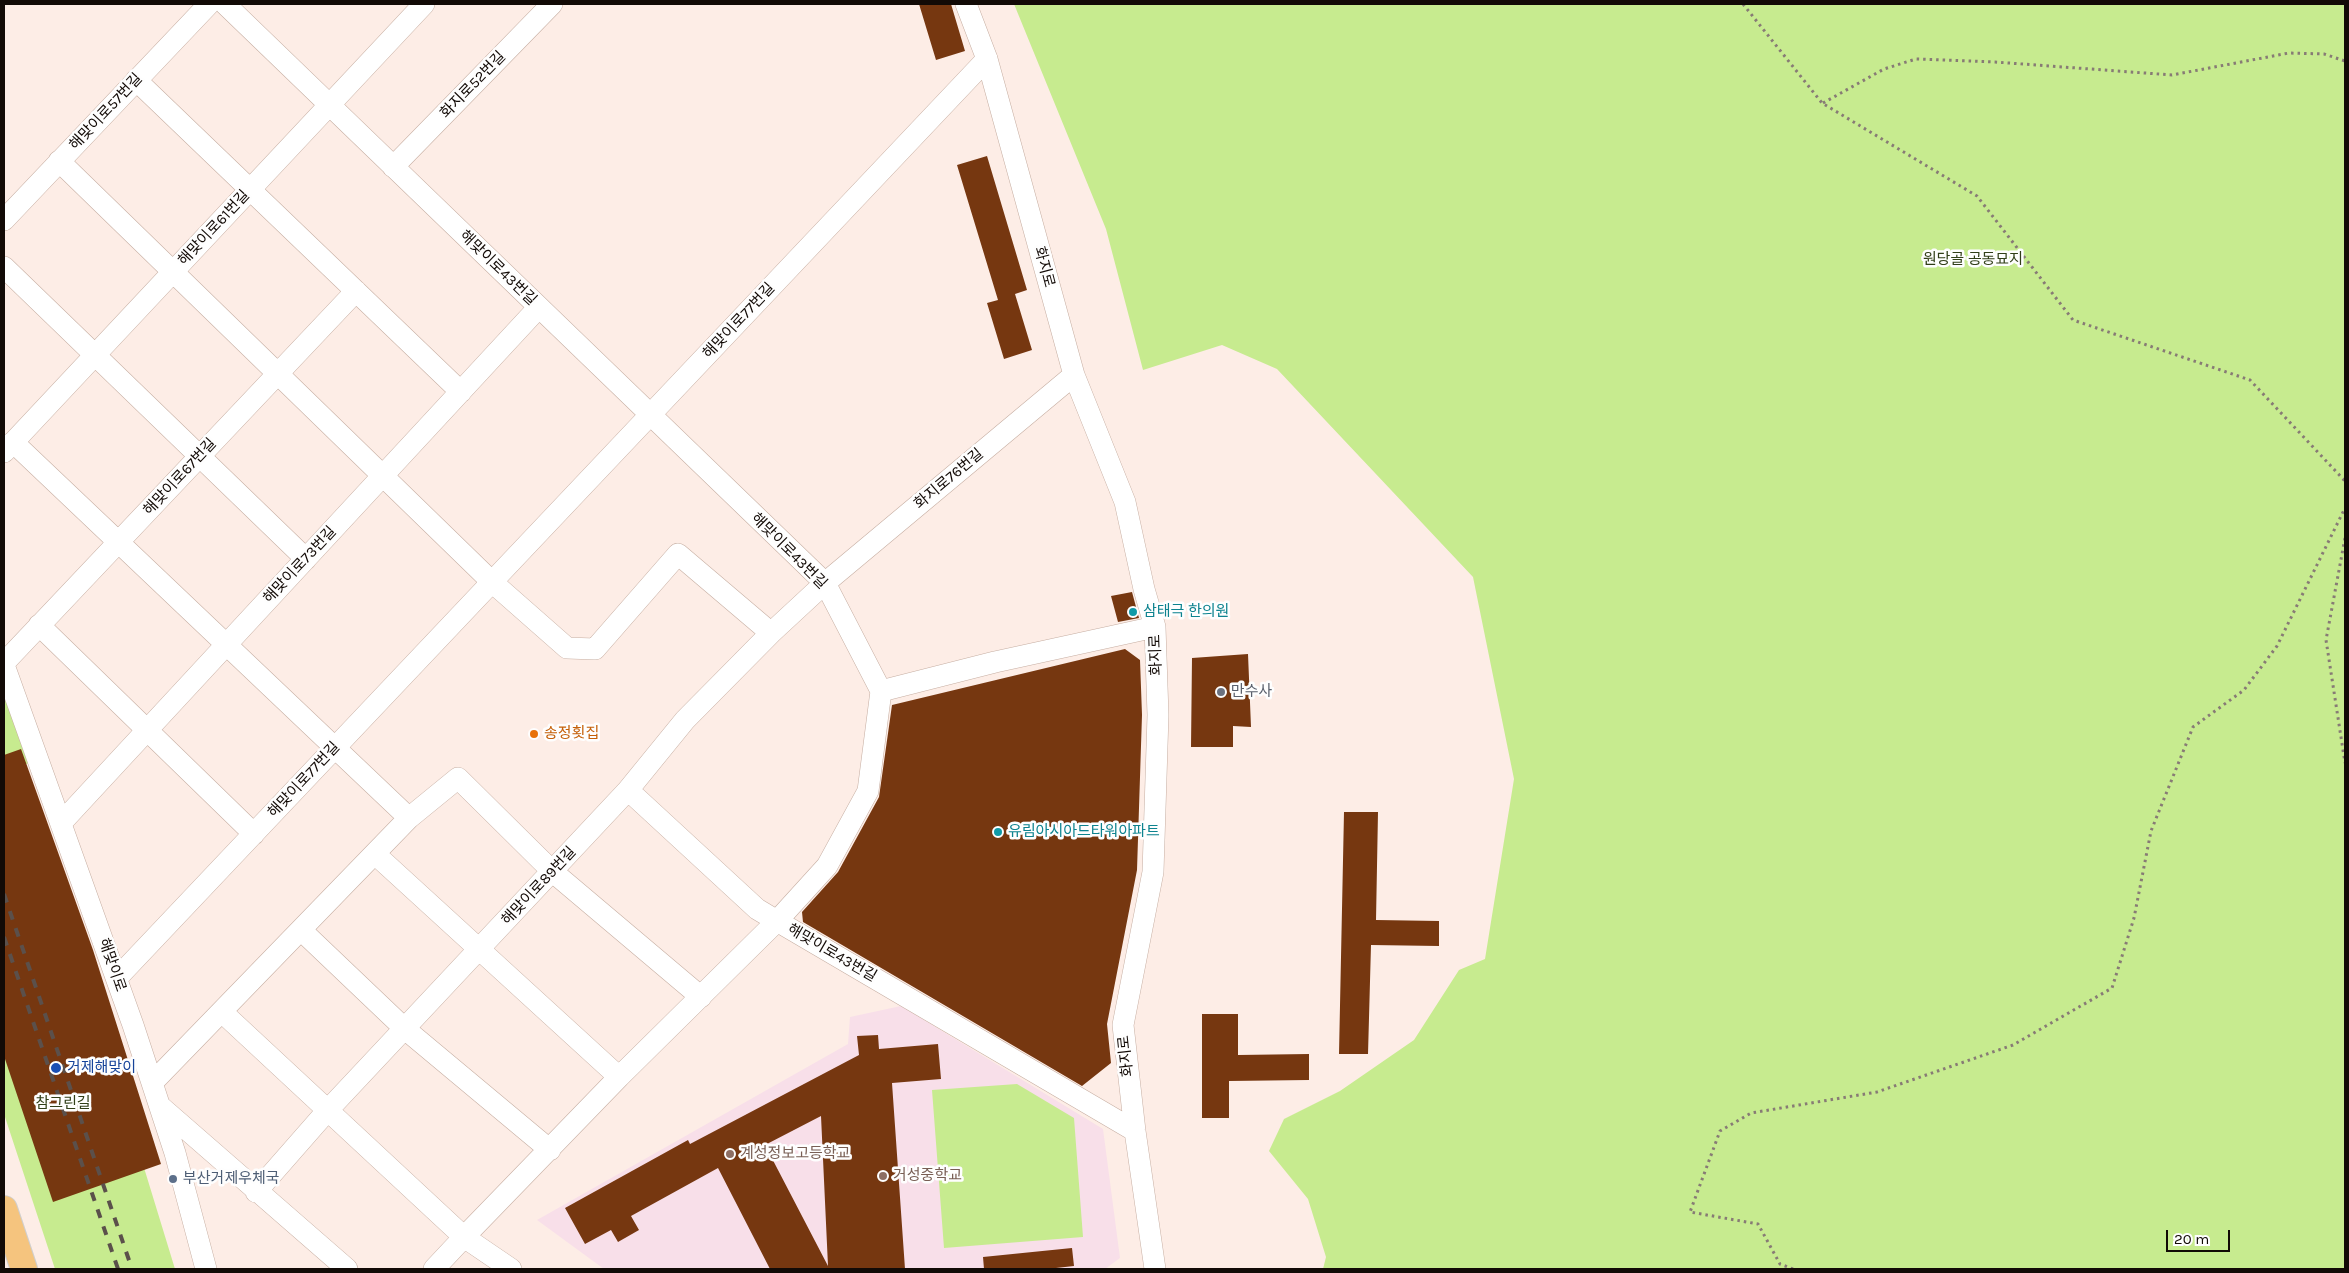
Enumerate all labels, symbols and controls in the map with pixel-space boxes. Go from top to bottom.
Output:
street label: 화지로52번길 [437,48,509,122]
street label: 해맞이로57번길 [66,70,146,154]
street label: 해맞이로61번길 [175,187,253,269]
street label: 해맞이로43번길 [456,227,540,309]
street label: 화지로 [1030,245,1058,289]
park label: 원당골 공동묘지 [1923,251,2023,269]
street label: 해맞이로77번길 [699,279,779,363]
street label: 해맞이로67번길 [140,435,220,519]
street label: 화지로76번길 [911,445,987,513]
street label: 해맞이로43번길 [747,509,831,593]
street label: 해맞이로73번길 [260,523,340,607]
place label: 삼태극 한의원 [1143,603,1229,621]
marker: 삼태극 한의원 [1127,606,1139,618]
street label: 화지로 [1146,634,1166,676]
place label: 만수사 [1231,683,1272,701]
marker: 만수사 [1215,686,1227,698]
place label: 송정횟집 [544,725,599,743]
marker: 송정횟집 [528,728,540,740]
street label: 해맞이로77번길 [264,738,344,822]
place label: 유림아시아드타워아파트 [1008,823,1160,841]
marker: 유림아시아드타워아파트 [992,826,1004,838]
street label: 해맞이로89번길 [498,843,580,929]
street label: 해맞이로43번길 [784,920,880,986]
street label: 해맞이로 [95,936,129,994]
street label: 화지로 [1115,1034,1137,1078]
place label: 거제해맞이 [67,1059,136,1077]
marker: 거제해맞이 [49,1061,63,1075]
park label: 참그린길 [35,1095,91,1113]
place label: 계성정보고등학교 [740,1145,850,1163]
marker: 계성정보고등학교 [724,1148,736,1160]
place label: 거성중학교 [893,1167,962,1185]
place label: 부산거제우체국 [183,1170,280,1188]
marker: 거성중학교 [877,1170,889,1182]
marker: 부산거제우체국 [167,1173,179,1185]
scale bar [2169,1220,2233,1252]
text: 20 m [2174,1230,2209,1248]

